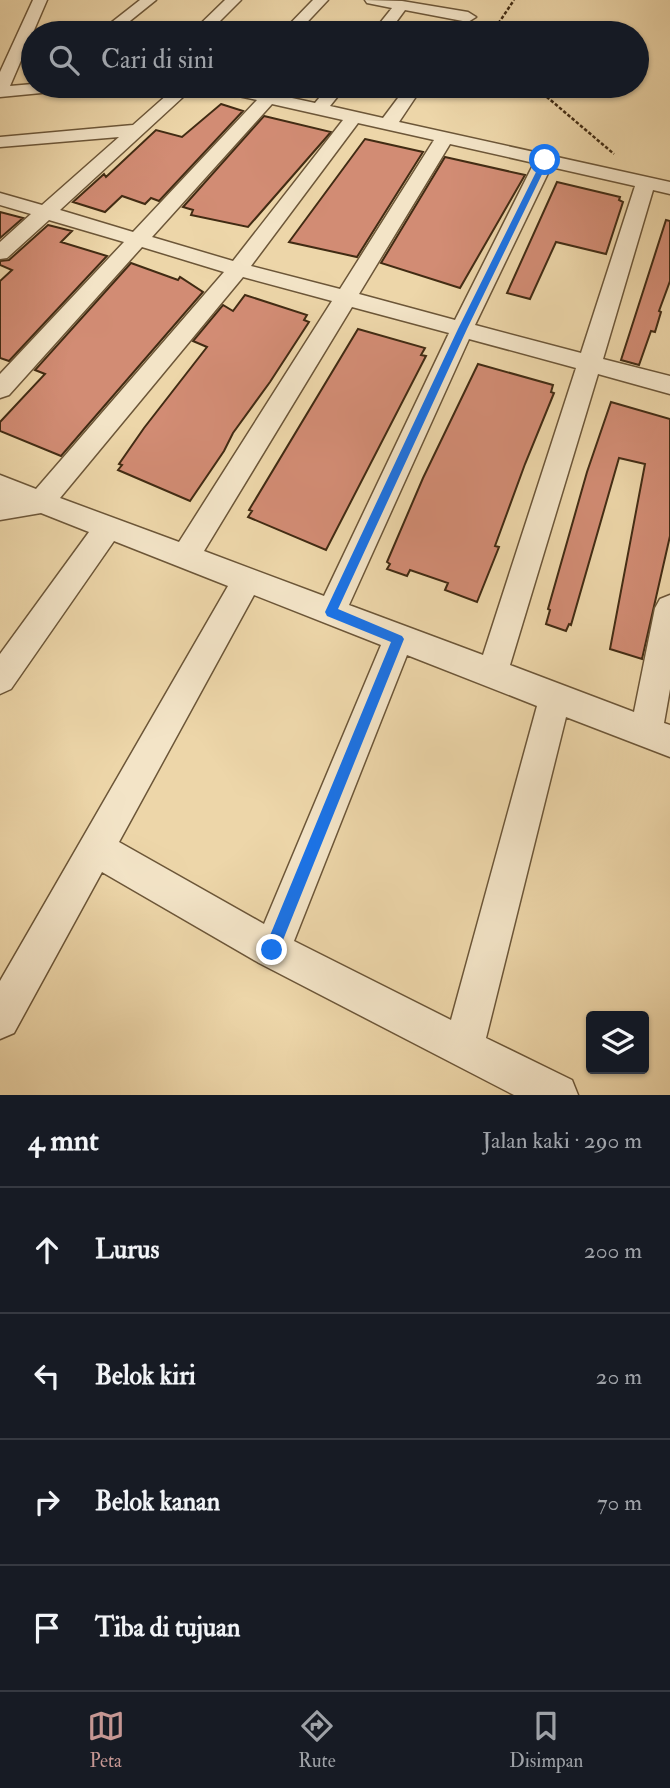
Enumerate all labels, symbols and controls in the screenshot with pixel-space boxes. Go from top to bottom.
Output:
search box [21,21,649,98]
icon: search [45,41,83,79]
text: Cari di sini [101,44,214,76]
route start [529,144,560,175]
route end [256,934,287,965]
map controls [586,1011,649,1074]
button: layers [586,1011,649,1074]
text: 4 mnt [28,1122,99,1159]
text: Jalan kaki · 290 m [482,1126,642,1155]
icon: ahead [28,1231,66,1269]
text: Lurus [95,1234,159,1266]
text: 200 m [584,1236,642,1265]
icon: left [28,1357,66,1395]
text: Belok kiri [95,1360,196,1392]
text: 20 m [596,1362,642,1391]
icon: right [28,1483,66,1521]
text: Belok kanan [95,1486,220,1518]
text: 70 m [597,1488,642,1517]
icon: arrive [28,1609,66,1647]
text: Tiba di tujuan [95,1612,240,1644]
tab: Peta [87,1707,125,1773]
tab: Rute [298,1707,336,1773]
tab: Disimpan [509,1707,583,1773]

